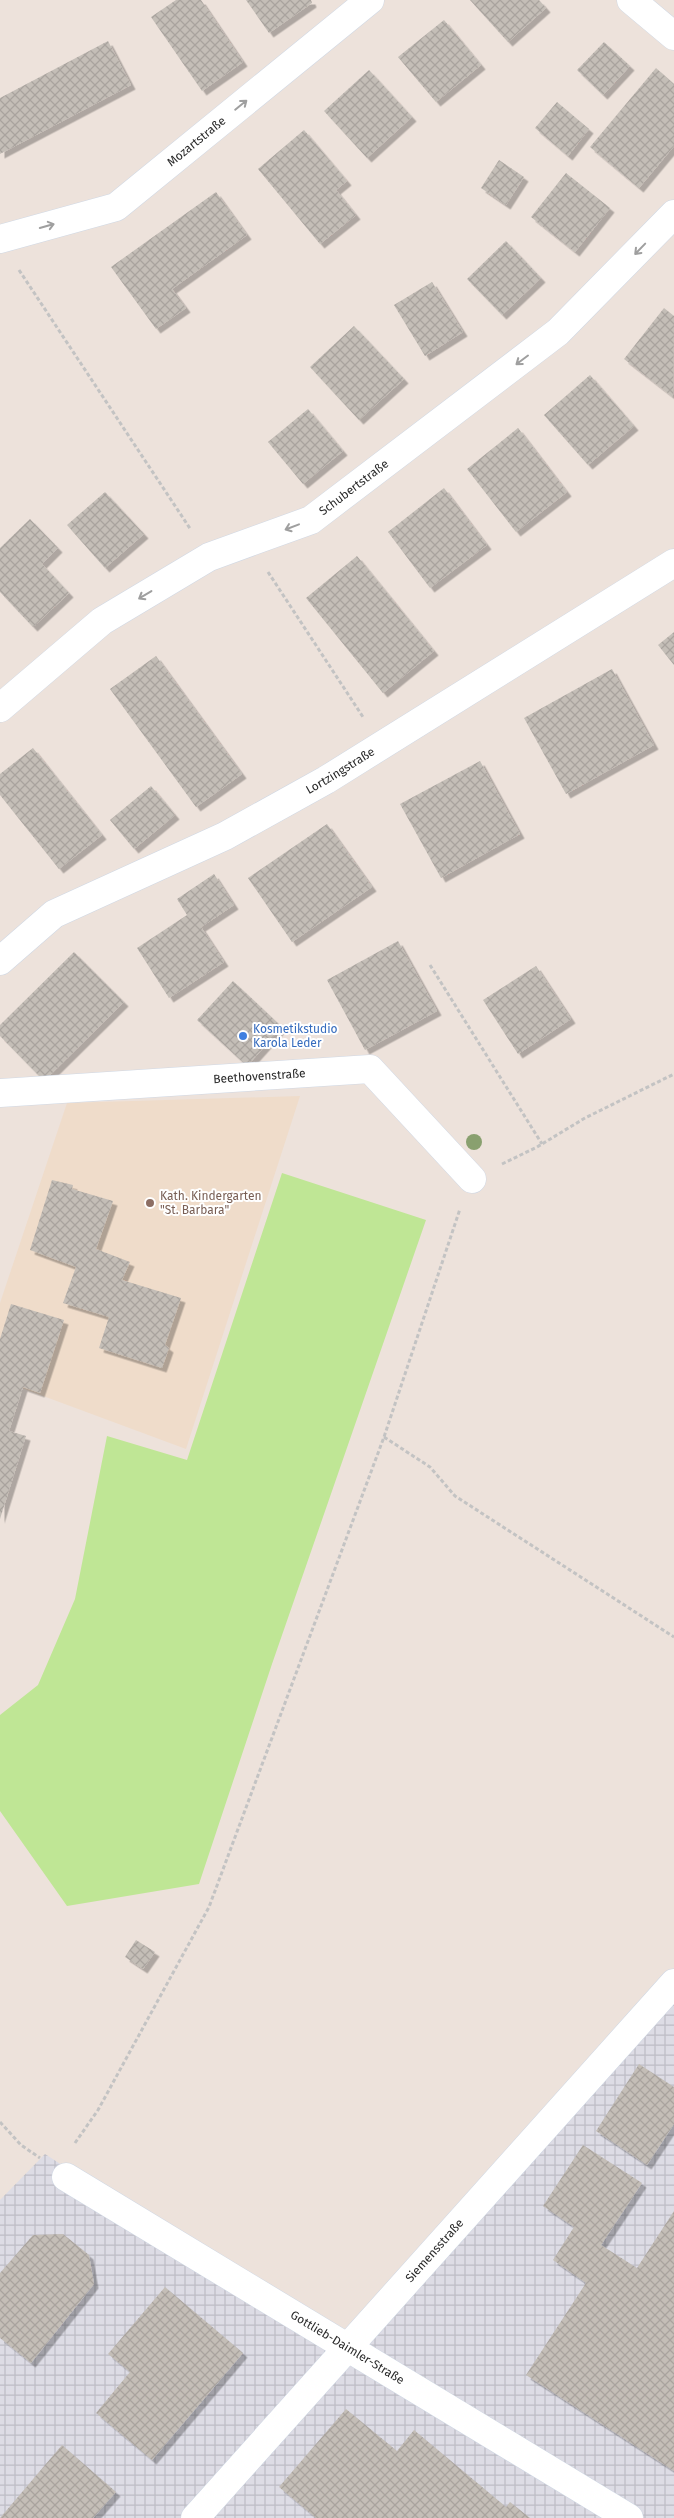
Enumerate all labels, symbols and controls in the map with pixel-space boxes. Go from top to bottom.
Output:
one-way arrow [234,100,247,111]
street label: Mozartstraße [164,114,228,169]
one-way arrow [39,221,55,230]
one-way arrow [634,242,646,255]
one-way arrow [516,354,529,365]
street label: Schubertstraße [316,457,391,518]
one-way arrow [285,523,300,533]
one-way arrow [139,591,153,601]
street label: Lortzingstraße [303,744,377,797]
place label: Kosmetikstudio Karola Leder [253,1022,338,1050]
marker: Kosmetikstudio Karola Leder [237,1030,249,1042]
street label: Beethovenstraße [213,1066,306,1086]
place label: Kath. Kindergarten "St. Barbara" [160,1189,262,1217]
marker: Kath. Kindergarten "St. Barbara" [144,1197,156,1209]
street label: Siemensstraße [402,2216,466,2285]
street label: Gottlieb-Daimler-Straße [288,2308,407,2387]

